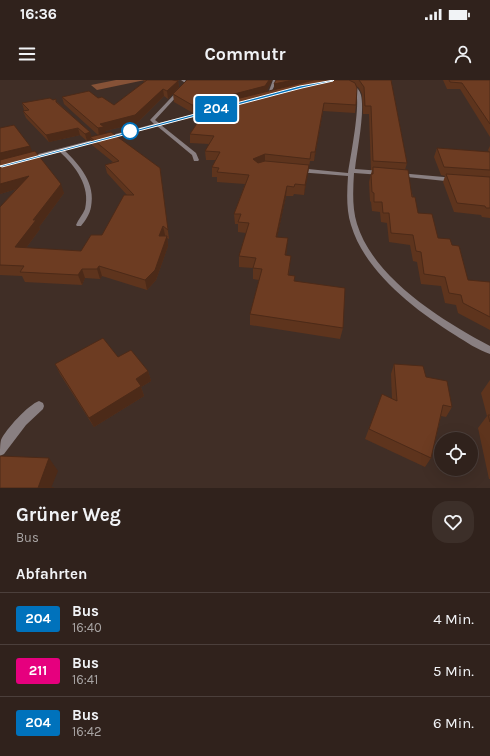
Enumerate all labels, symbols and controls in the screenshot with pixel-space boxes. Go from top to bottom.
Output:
text: 16:36 [20,5,57,23]
icon: menu [16,43,38,65]
text: Commutr [204,43,286,65]
icon: person [452,43,474,65]
line badge: 204 [193,96,239,122]
text: 204 [203,100,229,117]
unlabelled marker [121,122,139,140]
map controls [434,432,478,476]
button: locate [434,432,478,476]
button: heart [432,501,474,543]
text: Grüner Weg [16,504,121,526]
text: Bus [16,530,39,545]
text: Abfahrten [16,565,87,583]
text: Bus [72,602,99,620]
text: 204 [25,610,51,627]
text: 4 Min. [433,610,474,628]
text: 16:40 [72,620,102,635]
text: Bus [72,654,99,672]
text: 211 [29,662,47,679]
text: 5 Min. [433,662,474,680]
text: 16:41 [72,672,98,687]
text: Bus [72,706,99,724]
text: 204 [25,714,51,731]
text: 6 Min. [433,714,474,732]
text: 16:42 [72,724,102,739]

